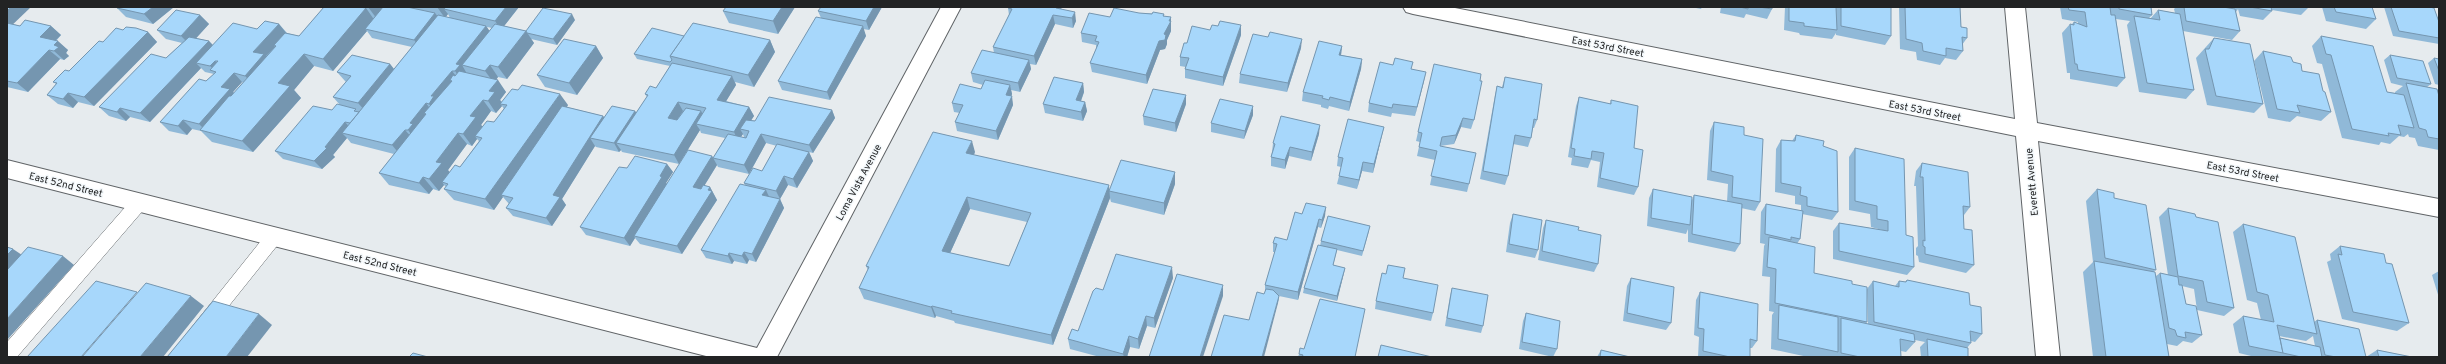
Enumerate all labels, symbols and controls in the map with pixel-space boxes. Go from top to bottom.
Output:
street label: East 53rd Street [1570,34,1645,61]
street label: East 53rd Street [1887,98,1962,125]
street label: Loma Vista Avenue [834,142,885,223]
street label: Everett Avenue [2023,148,2042,216]
street label: East 53rd Street [2205,159,2280,186]
street label: East 52nd Street [27,170,104,201]
street label: East 52nd Street [341,249,418,280]

